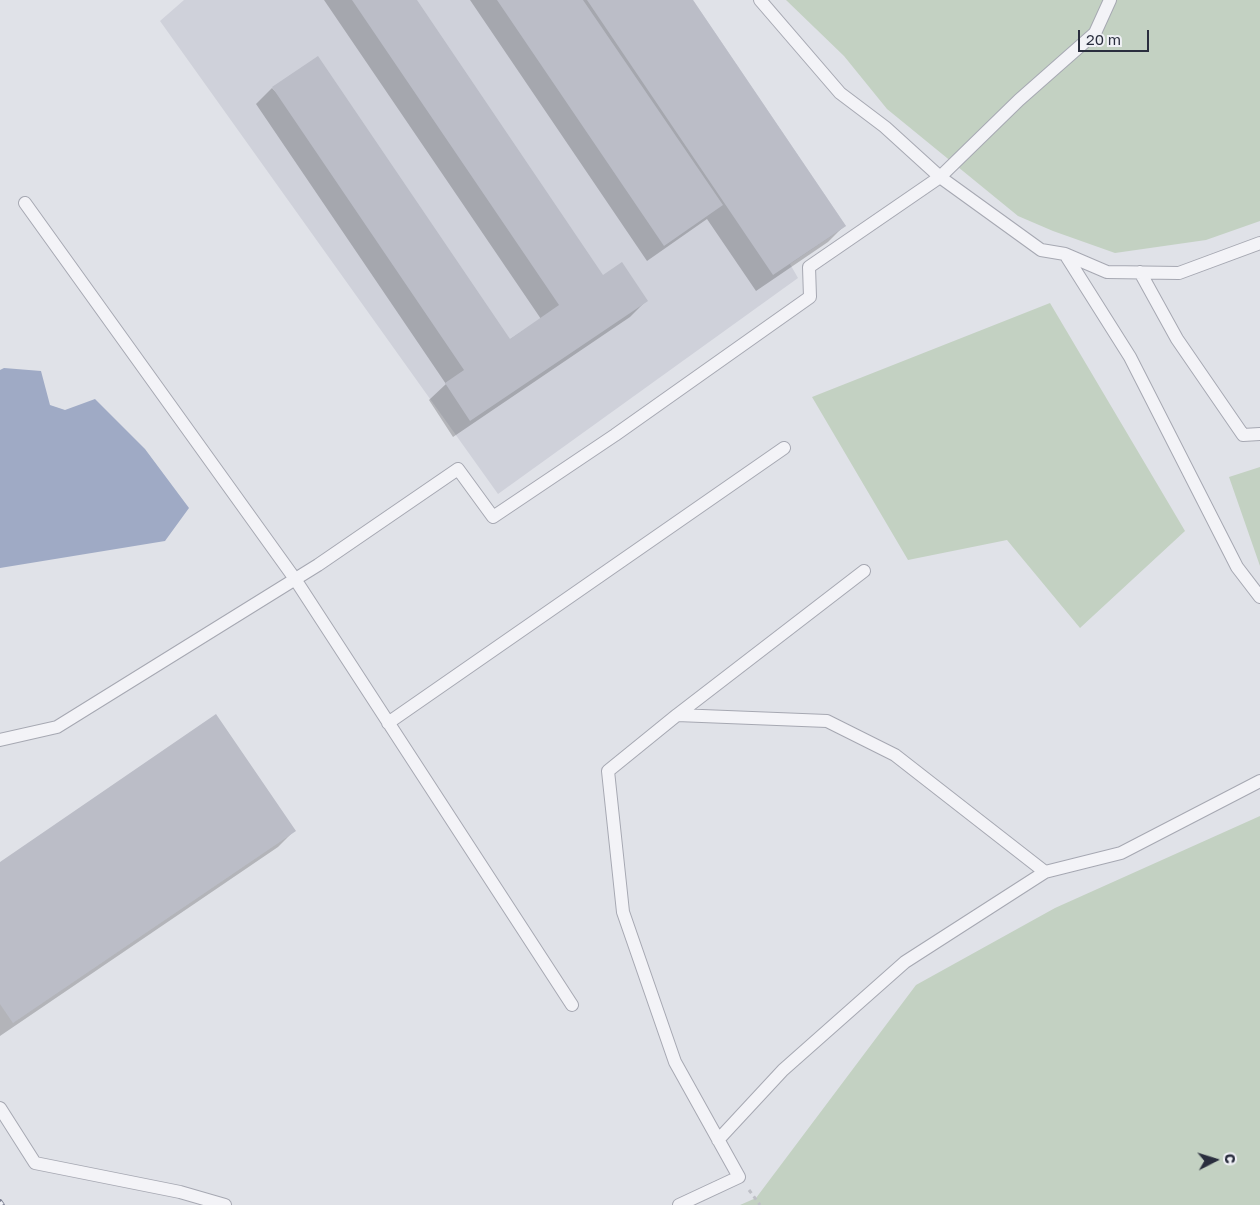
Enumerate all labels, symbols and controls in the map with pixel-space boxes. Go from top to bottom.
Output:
scale bar [1080,20,1151,52]
text: 20 m [1086,30,1121,48]
north arrow [1190,1135,1240,1185]
text: С [1222,1153,1239,1164]

